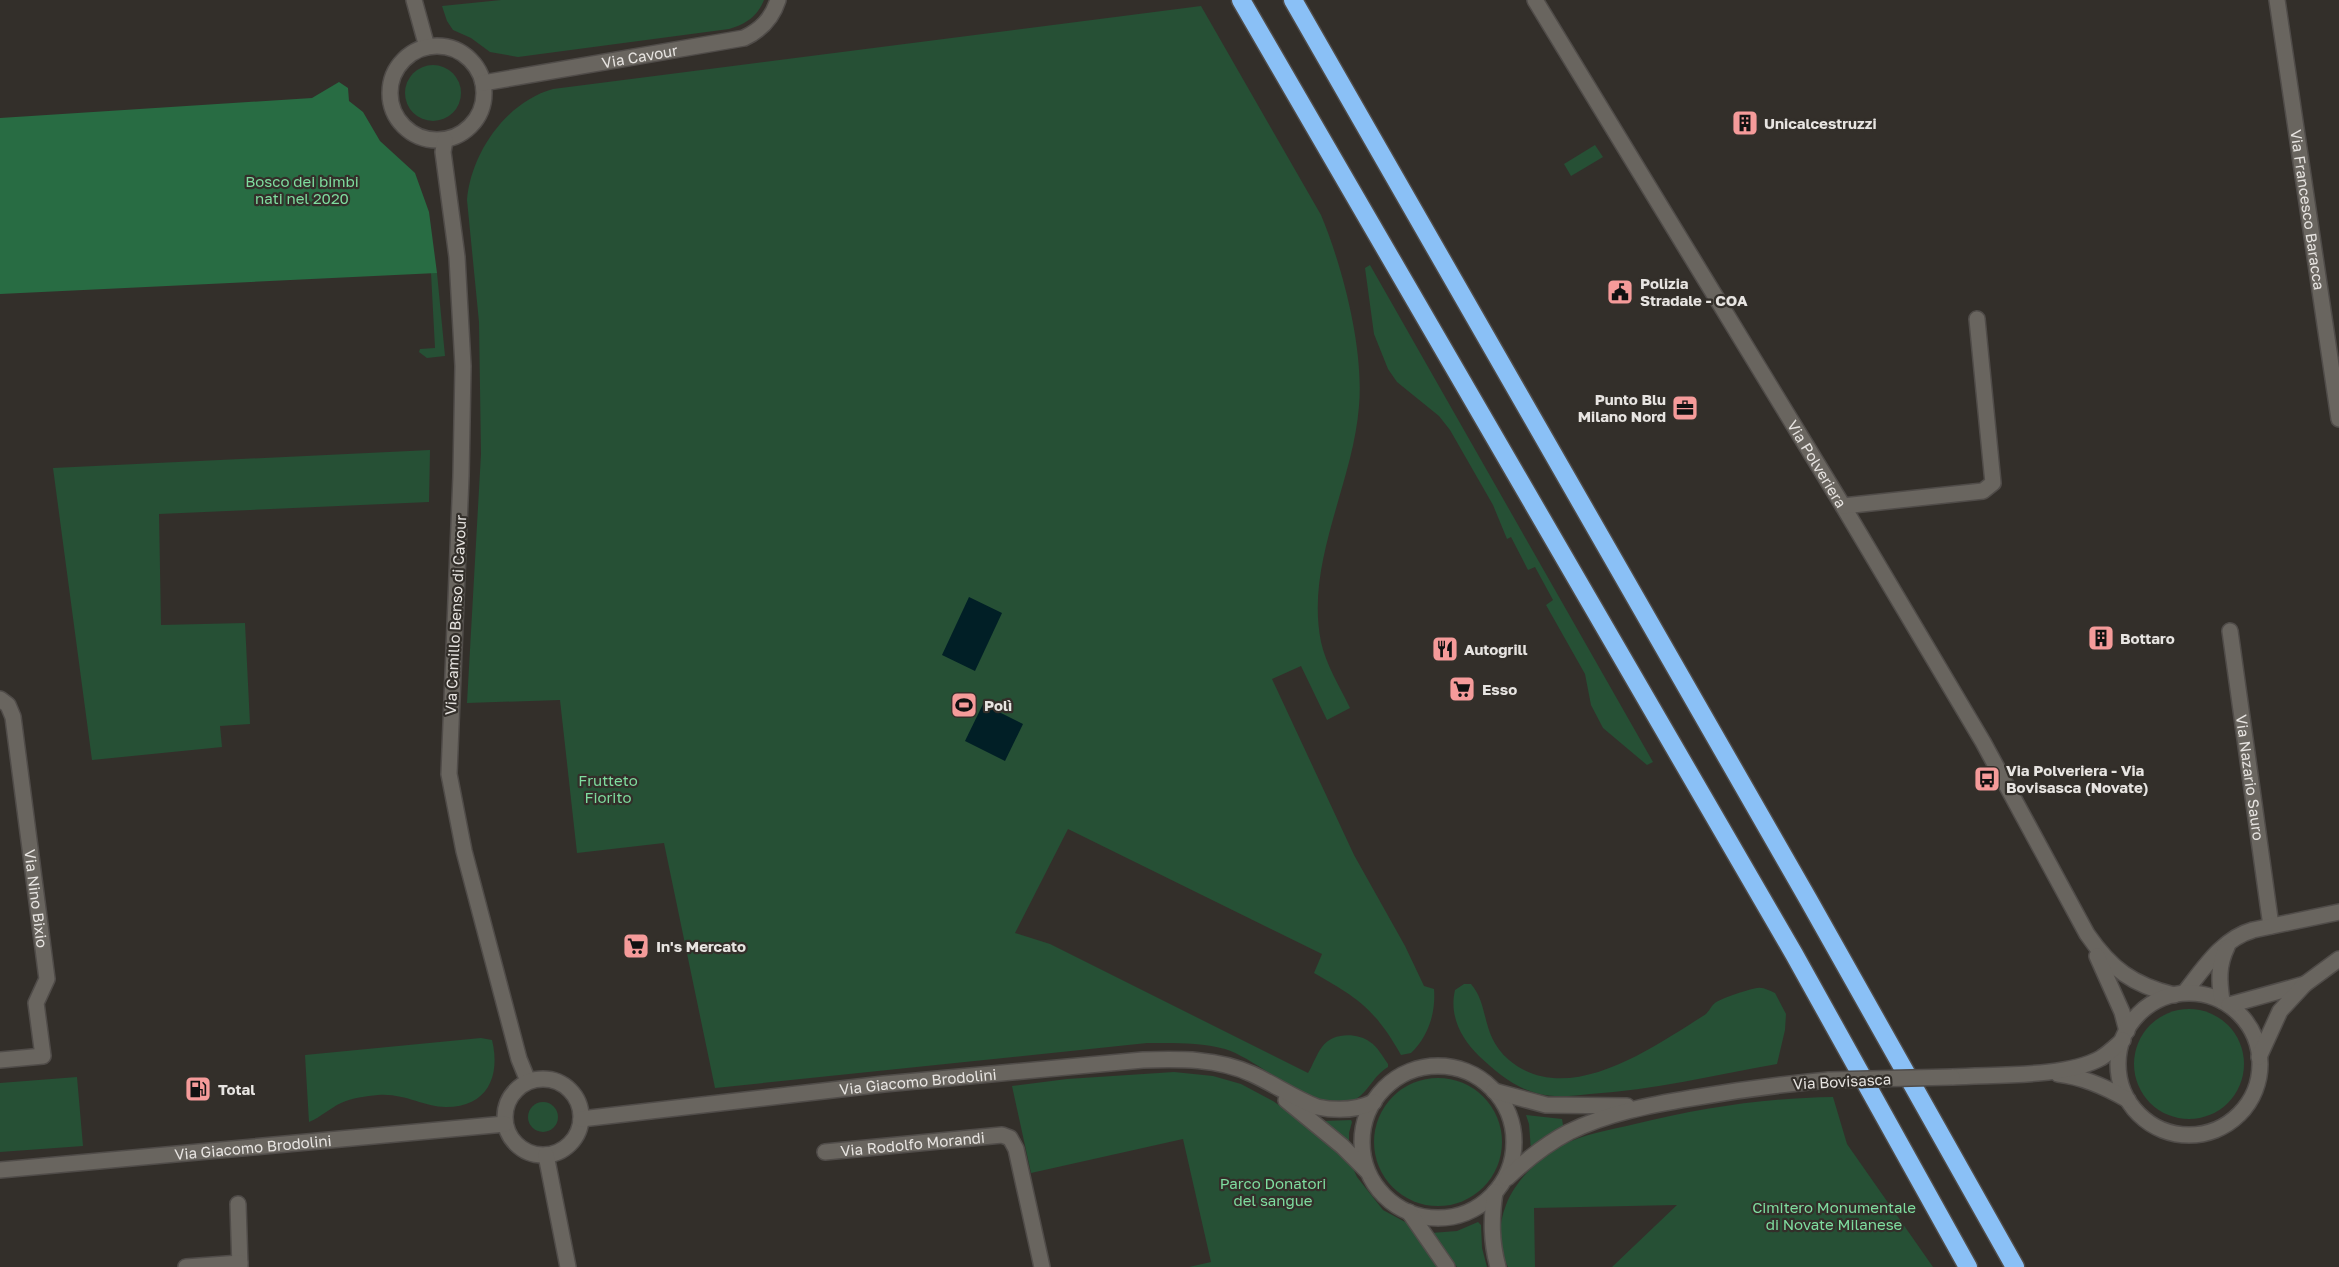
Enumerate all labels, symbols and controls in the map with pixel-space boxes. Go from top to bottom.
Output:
street label: Via Cavour [600,41,679,71]
building icon: Unicalcestruzzi [1730,108,1760,138]
place label: Unicalcestruzzi [1764,114,1877,132]
street label: Via Francesco Baracca [2287,128,2329,291]
park label: Bosco dei bimbi nati nel 2020 [245,172,359,207]
place label: Polizia Stradale - COA [1640,274,1748,309]
public building icon: Polizia Stradale - COA [1605,277,1635,307]
place label: Punto Blu Milano Nord [1578,390,1666,425]
office icon: Punto Blu Milano Nord [1670,393,1700,423]
street label: Via Polveriera [1784,417,1851,511]
street label: Via Camillo Benso di Cavour [441,514,469,716]
building icon: Bottaro [2086,623,2116,653]
place label: Bottaro [2120,629,2175,647]
restaurant icon: Autogrill [1430,634,1460,664]
place label: Autogrill [1464,640,1528,658]
supermarket icon: Esso [1447,674,1477,704]
place label: Esso [1482,680,1517,698]
sports icon: Polì [949,690,979,720]
place label: Polì [984,696,1012,714]
street label: Via Nazario Sauro [2233,713,2268,842]
place label: Via Polveriera - Via Bovisasca (Novate) [2006,761,2149,796]
bus stop icon: Via Polveriera - Via Bovisasca (Novate) [1972,764,2002,794]
park label: Frutteto Fiorito [578,771,638,806]
street label: Via Nino Bixio [21,848,52,949]
supermarket icon: In's Mercato [621,931,651,961]
place label: In's Mercato [656,937,746,955]
street label: Via Giacomo Brodolini [838,1065,997,1098]
street label: Via Bovisasca [1792,1069,1892,1093]
fuel station icon: Total [183,1074,213,1104]
place label: Total [218,1080,255,1098]
street label: Via Rodolfo Morandi [840,1128,986,1159]
street label: Via Giacomo Brodolini [174,1131,332,1163]
park label: Parco Donatori del sangue [1220,1174,1326,1209]
park label: Cimitero Monumentale di Novate Milanese [1752,1198,1916,1233]

